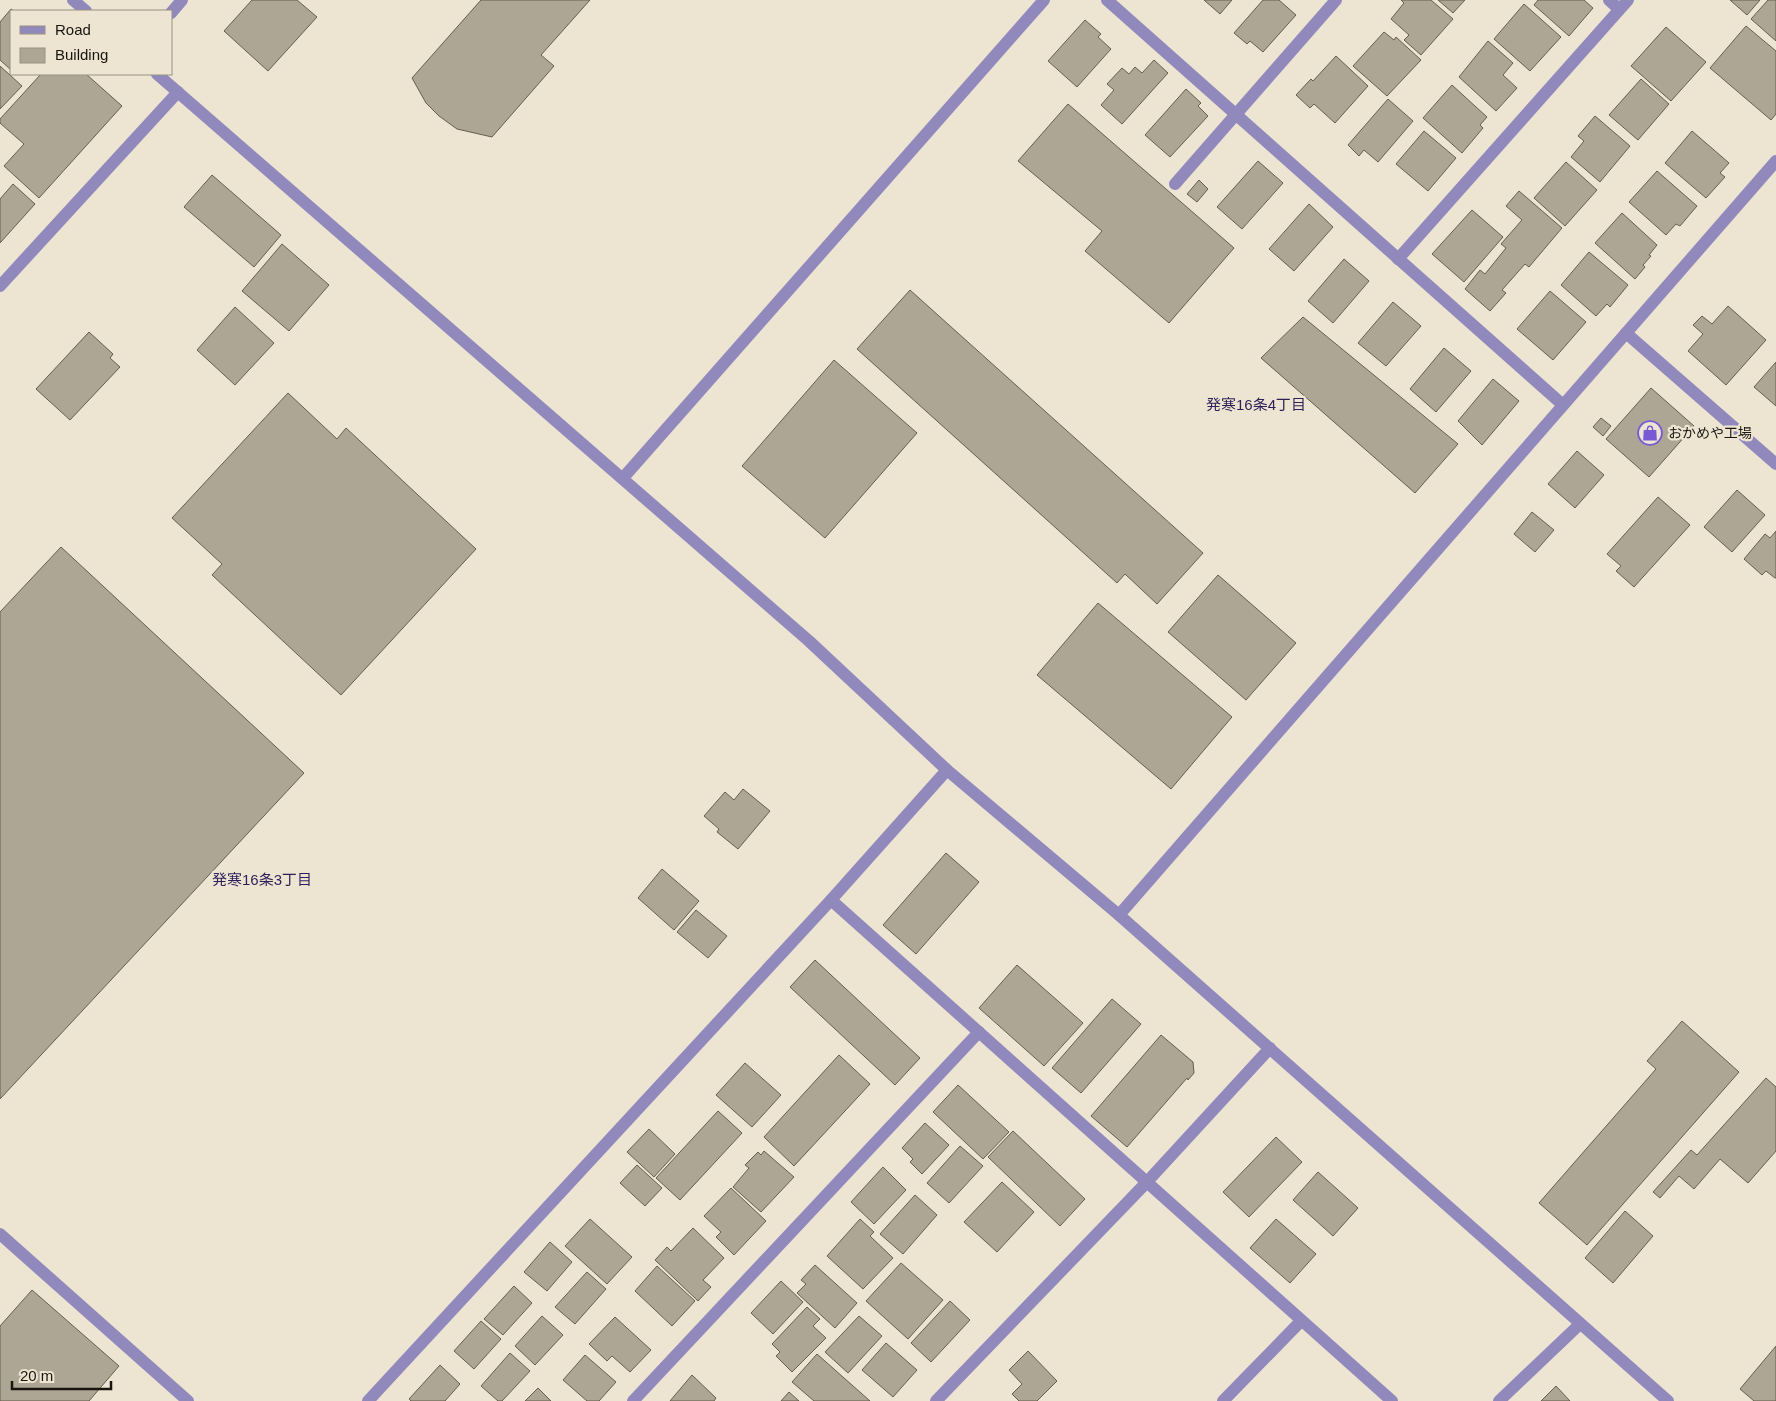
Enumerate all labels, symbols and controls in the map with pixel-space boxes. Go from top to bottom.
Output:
legend [10,10,172,75]
text: Road [55,21,91,38]
text: Building [55,46,108,63]
district label: 発寒16条4丁目 [1206,396,1306,413]
shop icon: おかめや工場 [1637,420,1663,446]
place label: おかめや工場 [1668,425,1752,441]
district label: 発寒16条3丁目 [212,871,312,888]
scale bar [12,1358,111,1390]
text: 20 m [20,1367,53,1384]

